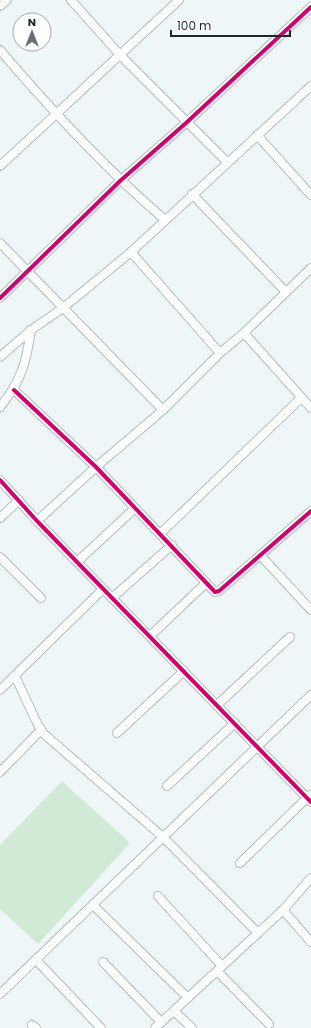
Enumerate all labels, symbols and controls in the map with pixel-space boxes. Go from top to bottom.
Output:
north arrow [12,12,52,52]
scale bar [171,12,290,38]
text: N [28,14,36,30]
text: 100 m [177,17,211,34]

